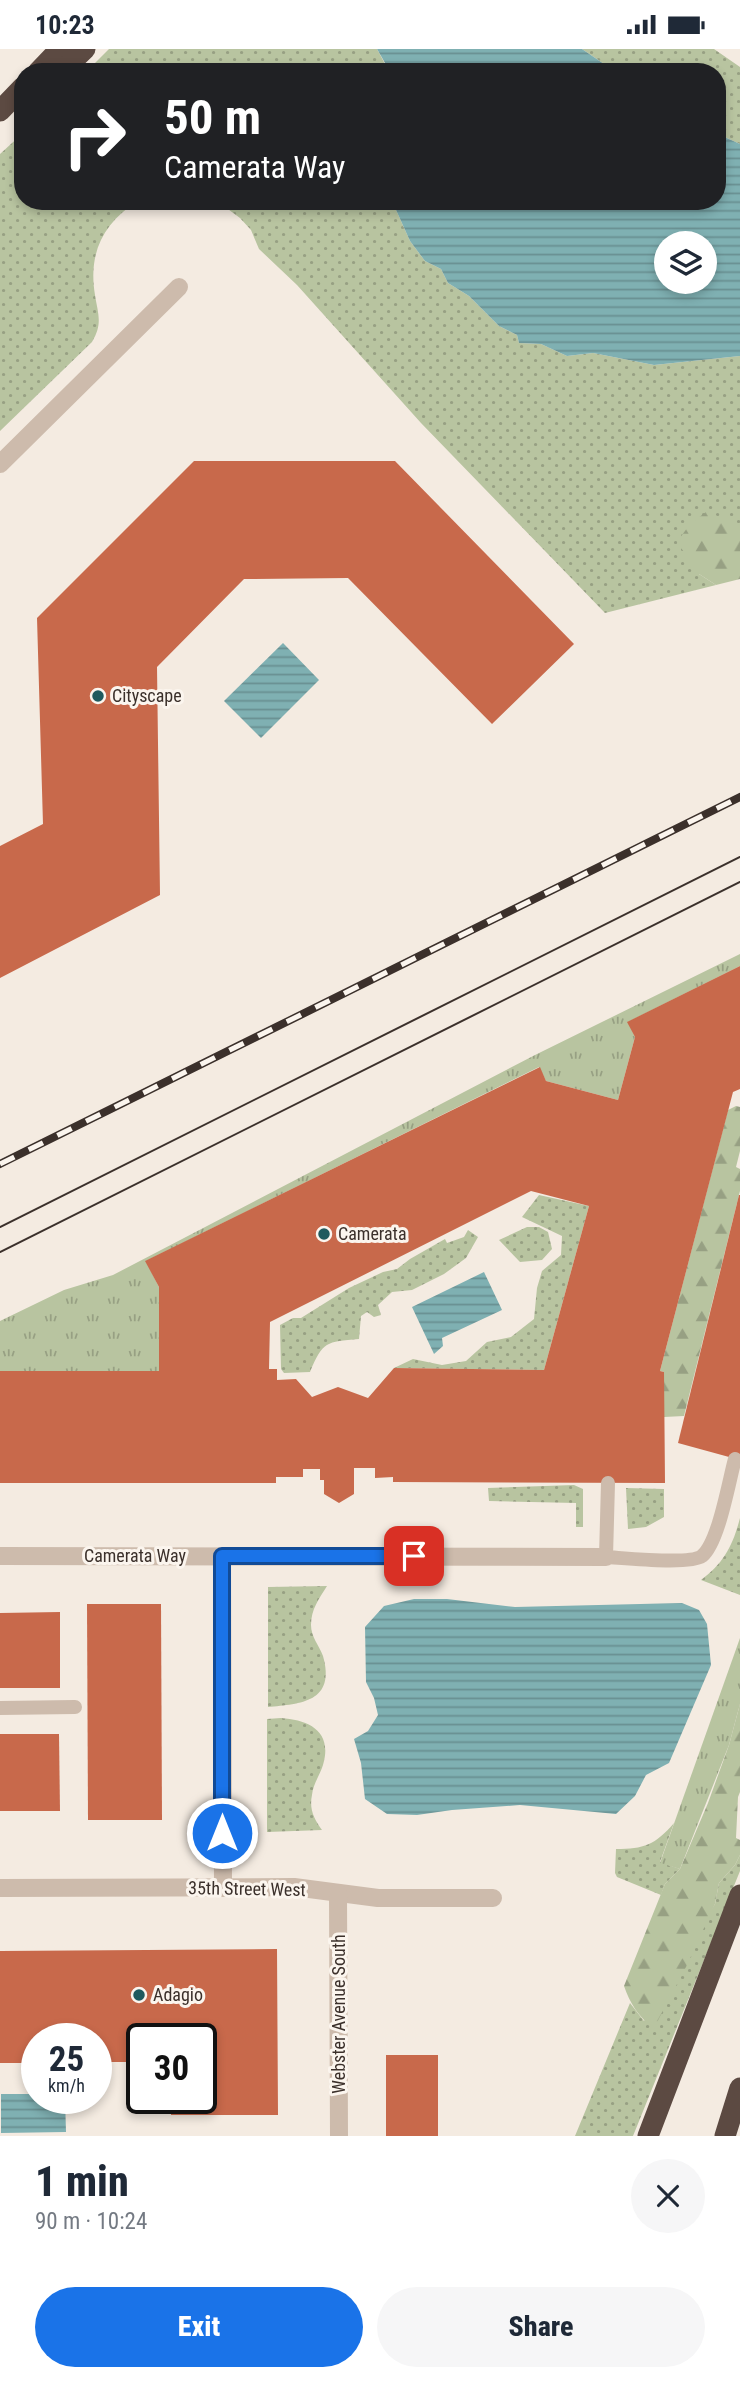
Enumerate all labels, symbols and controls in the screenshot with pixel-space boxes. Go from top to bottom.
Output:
text: 10:23 [35,10,95,40]
text: 50 m [164,89,261,146]
icon: right [49,91,140,182]
text: Camerata Way [164,148,345,186]
map controls [654,231,717,294]
button: layers [654,231,717,294]
place label: Cityscape [112,685,182,706]
marker: Cityscape [90,688,106,704]
place label: Camerata [338,1223,407,1244]
marker: Camerata [316,1226,332,1242]
pin [384,1526,444,1586]
icon: arrive [395,1537,433,1575]
street label: Camerata Way [84,1545,187,1566]
position arrow [185,1796,259,1870]
street label: 35th Street West [188,1877,306,1900]
street label: Webster Avenue South [328,1934,349,2094]
place label: Adagio [153,1984,203,2005]
marker: Adagio [131,1987,147,2003]
speed limit sign: 30 [126,2023,217,2114]
text: 25 [49,2039,84,2080]
text: km/h [48,2075,85,2096]
text: 1 min [35,2157,129,2206]
button: close [631,2159,705,2233]
text: 90 m · 10:24 [35,2208,147,2235]
button: Exit [35,2287,363,2367]
button: Share [377,2287,705,2367]

